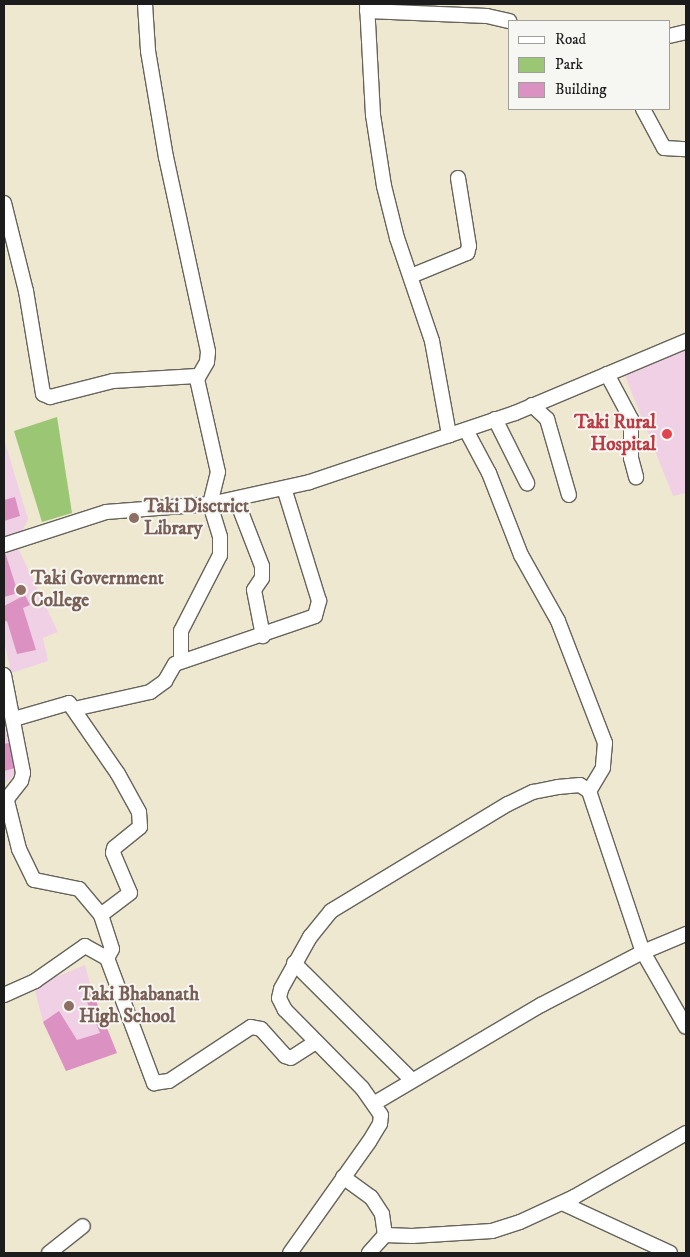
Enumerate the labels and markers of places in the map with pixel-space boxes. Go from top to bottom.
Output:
place label: Taki Rural Hospital [574,412,656,456]
marker: Taki Rural Hospital [660,427,674,441]
place label: Taki Disctrict Library [144,496,249,540]
marker: Taki Disctrict Library [128,512,140,524]
place label: Taki Government College [31,568,164,612]
marker: Taki Government College [15,584,27,596]
place label: Taki Bhabanath High School [79,984,199,1028]
marker: Taki Bhabanath High School [63,1000,75,1012]

